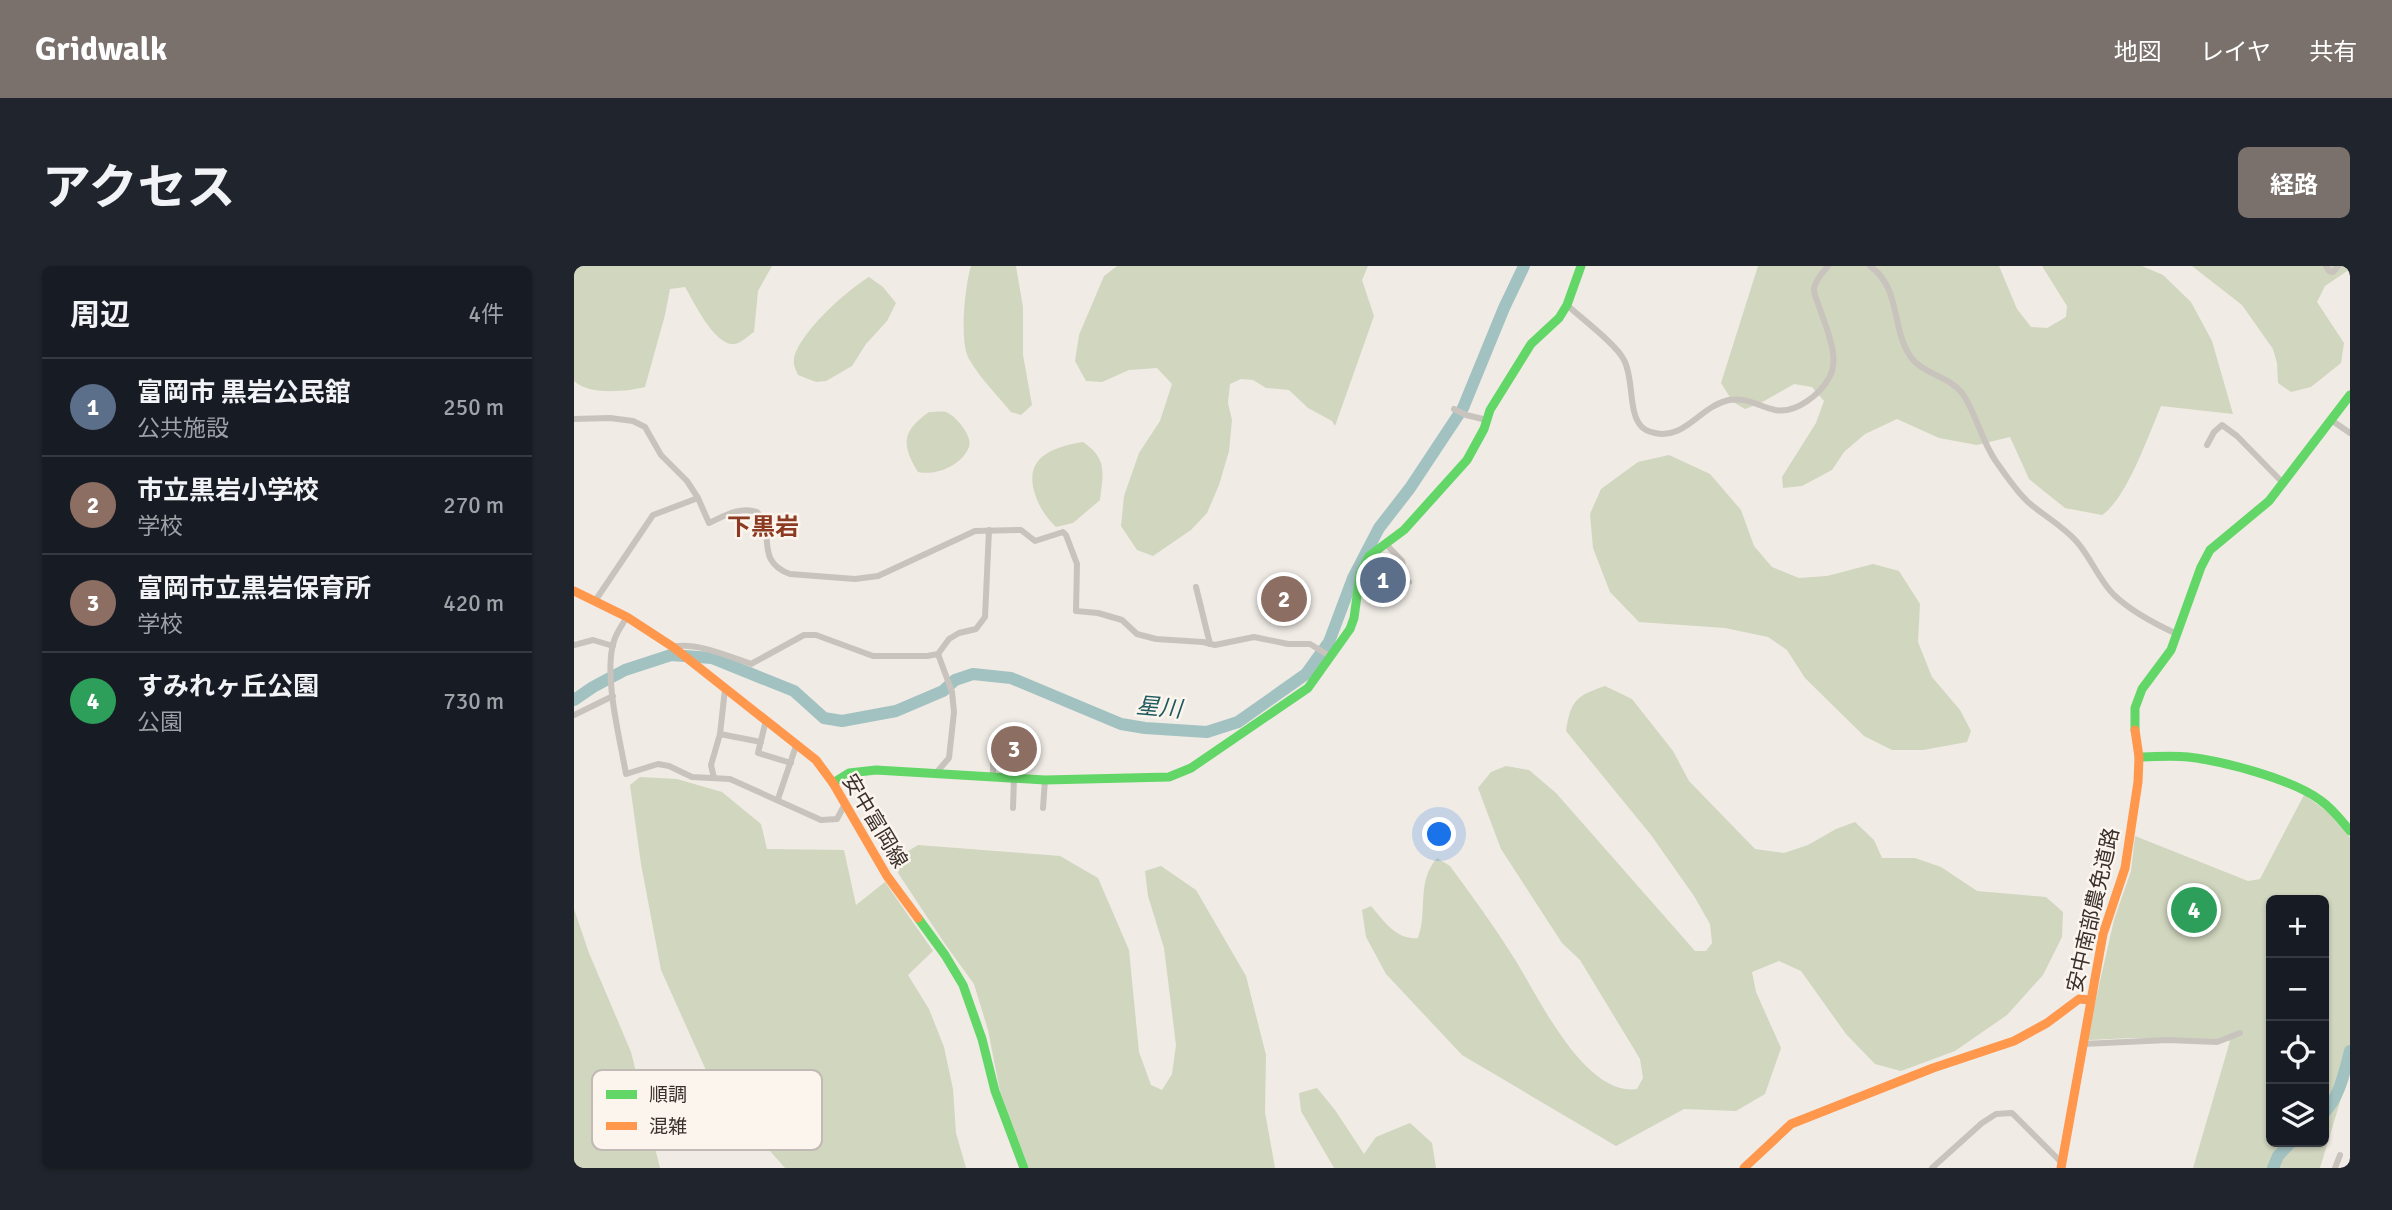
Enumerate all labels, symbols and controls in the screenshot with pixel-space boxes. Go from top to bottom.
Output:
text: Gridwalk [35,29,167,70]
text: 地図 [2114,37,2162,67]
text: レイヤ [2200,37,2271,67]
text: 共有 [2309,37,2357,67]
button: 経路 [2238,147,2350,218]
text: アクセス [42,158,236,218]
text: 周辺 [70,297,130,334]
text: 4件 [469,300,504,329]
text: 富岡市 黒岩公民舘 [137,377,351,409]
text: 1 [87,393,99,422]
text: 250 m [443,393,504,422]
text: 公共施設 [137,414,229,443]
text: 市立黒岩小学校 [137,475,319,507]
text: 2 [87,491,99,520]
text: 270 m [443,491,504,520]
text: 学校 [137,512,183,541]
district label: 下黒岩 [727,512,799,542]
pin: 1 [1360,554,1406,606]
text: 富岡市立黒岩保育所 [137,573,371,605]
pin: 2 [1261,573,1307,625]
text: 3 [87,589,99,618]
text: 420 m [443,589,504,618]
text: 学校 [137,610,183,639]
text: すみれヶ丘公園 [137,671,319,703]
text: 4 [87,687,99,716]
text: 730 m [443,687,504,716]
water label: 星川 [1135,691,1186,724]
text: 公園 [137,708,183,737]
pin: 3 [991,723,1037,775]
street label: 安中富岡線 [837,769,913,873]
your location [1422,817,1456,851]
street label: 安中南部農免道路 [2061,825,2125,995]
pin: 4 [2171,884,2217,936]
map controls [2266,895,2329,1147]
button: + [2266,895,2329,958]
button: − [2266,958,2329,1021]
button: locate [2266,1021,2329,1084]
legend [592,1070,822,1150]
text: 順調 [649,1083,687,1107]
button: layers [2266,1084,2329,1147]
text: 混雑 [649,1115,687,1139]

